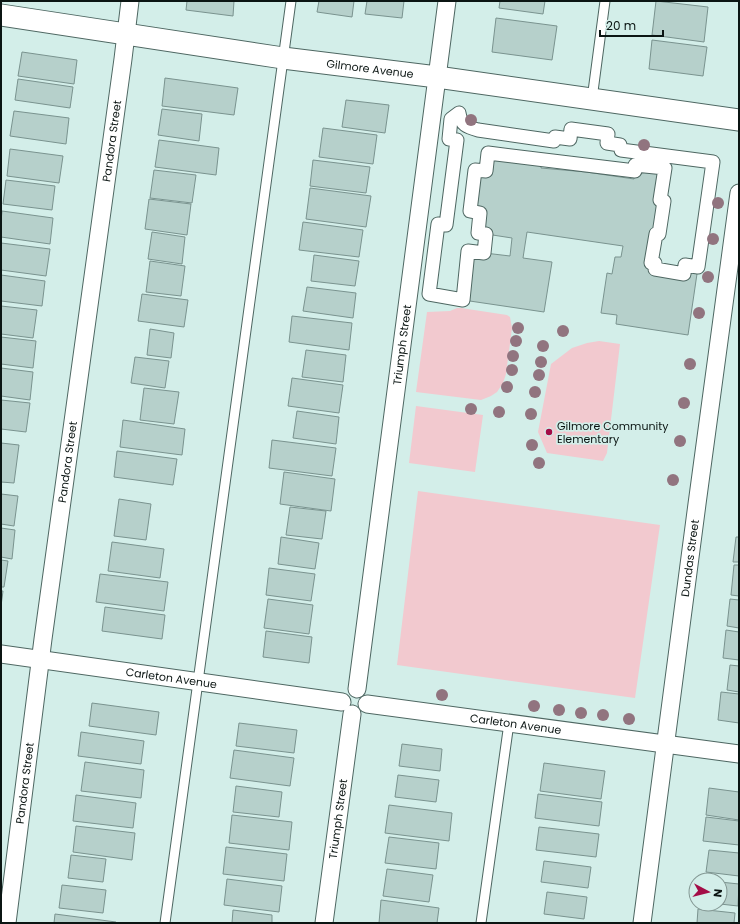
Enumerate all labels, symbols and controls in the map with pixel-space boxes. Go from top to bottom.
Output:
scale bar [600,12,663,38]
text: 20 m [606,17,636,34]
street label: Gilmore Avenue [326,55,415,82]
street label: Pandora Street [98,99,125,183]
street label: Triumph Street [389,304,415,386]
place label: Gilmore Community Elementary [557,418,669,447]
street label: Pandora Street [54,420,81,504]
marker: Gilmore Community Elementary [544,427,554,437]
street label: Dundas Street [677,519,703,598]
street label: Carleton Avenue [125,664,218,692]
street label: Carleton Avenue [469,710,562,738]
street label: Pandora Street [12,741,38,825]
street label: Triumph Street [325,778,351,860]
north arrow [688,872,728,912]
text: N [709,888,726,898]

